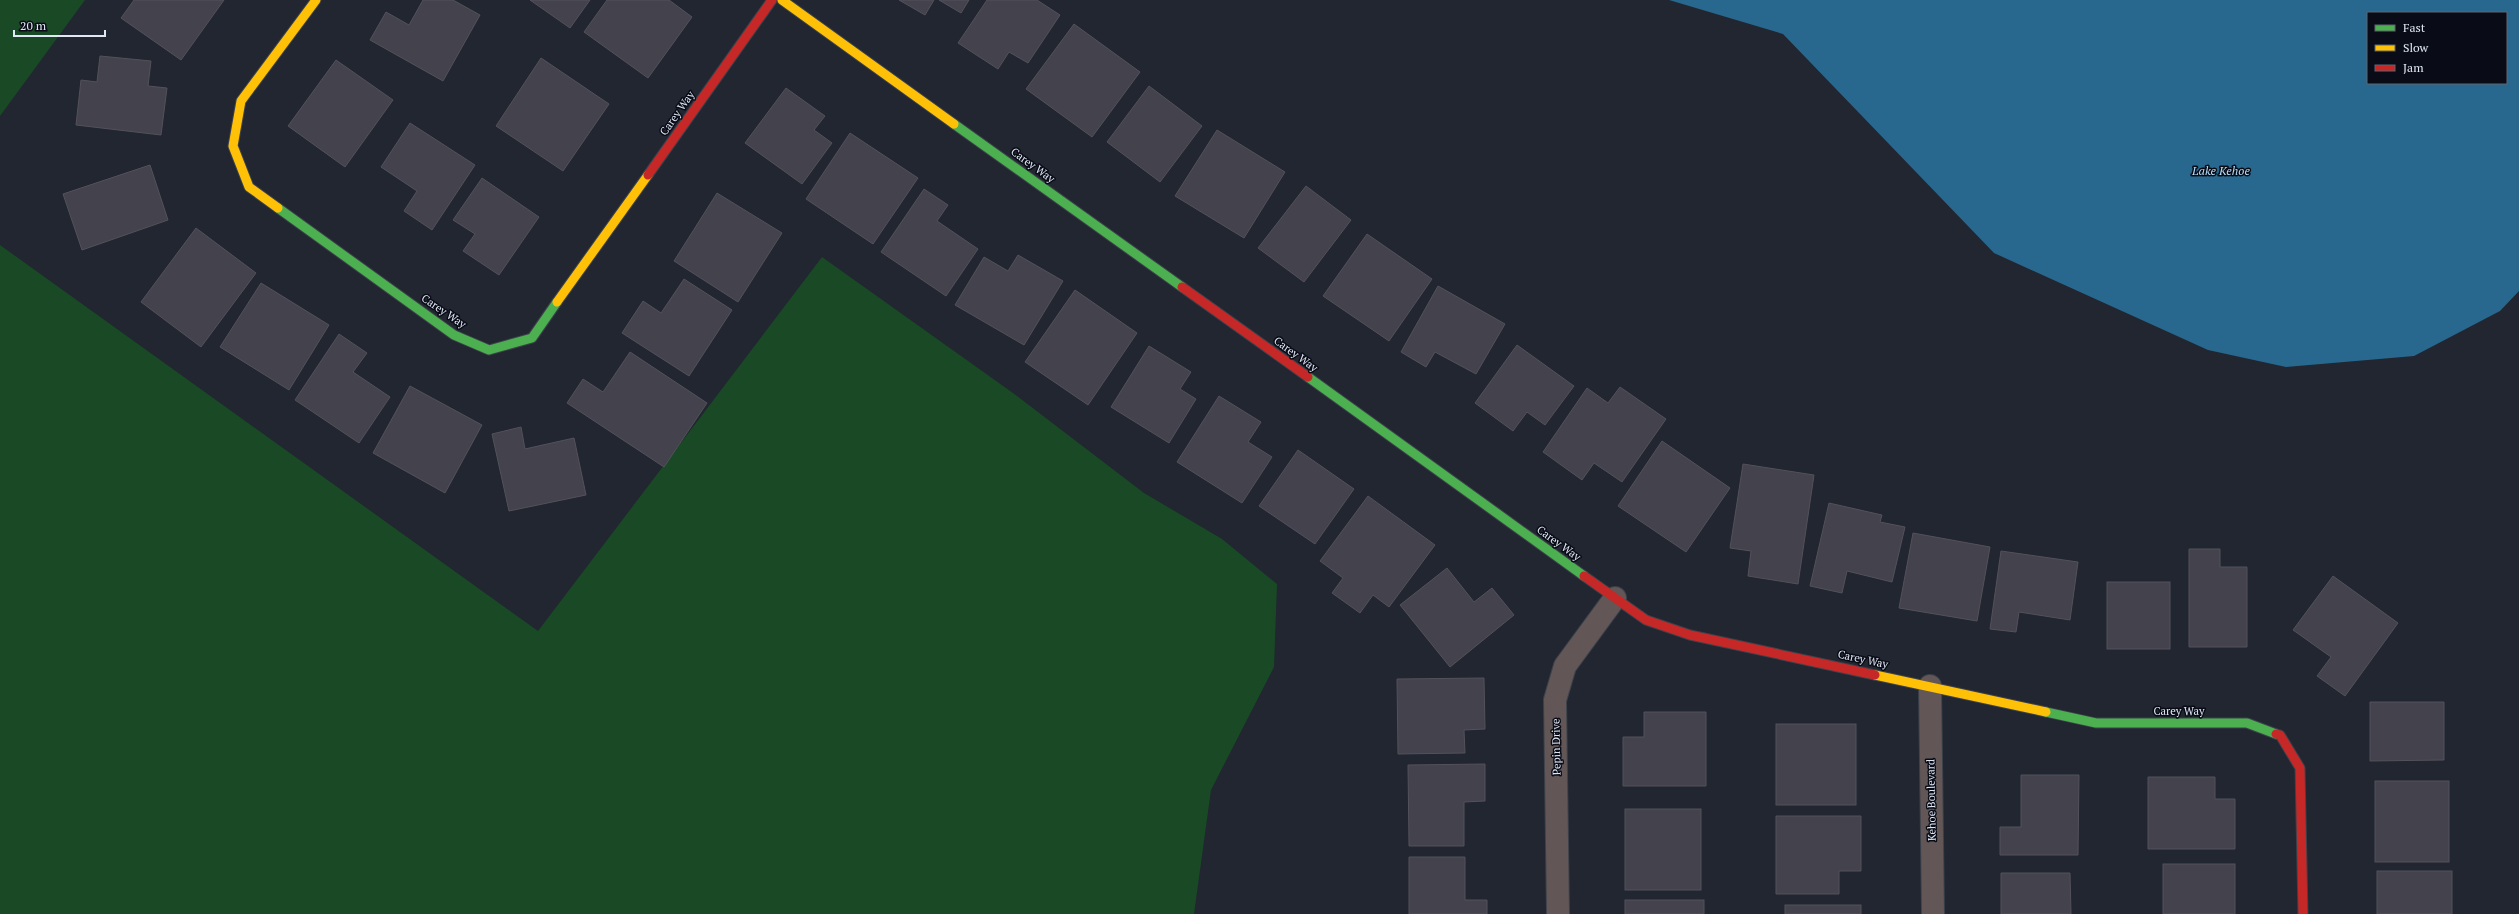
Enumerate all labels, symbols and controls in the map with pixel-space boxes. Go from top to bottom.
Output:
scale bar [14,12,105,38]
legend [2367,12,2507,84]
text: 20 m [20,18,47,33]
text: Fast [2403,20,2426,35]
text: Slow [2403,40,2429,55]
text: Jam [2403,60,2424,75]
street label: Carey Way [657,88,698,138]
street label: Carey Way [1008,144,1058,186]
water label: Lake Kehoe [2191,163,2250,178]
street label: Carey Way [419,291,469,331]
street label: Carey Way [1271,333,1321,375]
street label: Carey Way [1534,522,1584,564]
street label: Carey Way [1837,647,1890,671]
street label: Carey Way [2153,704,2205,718]
street label: Pepin Drive [1548,718,1563,775]
street label: Kehoe Boulevard [1923,759,1939,841]

